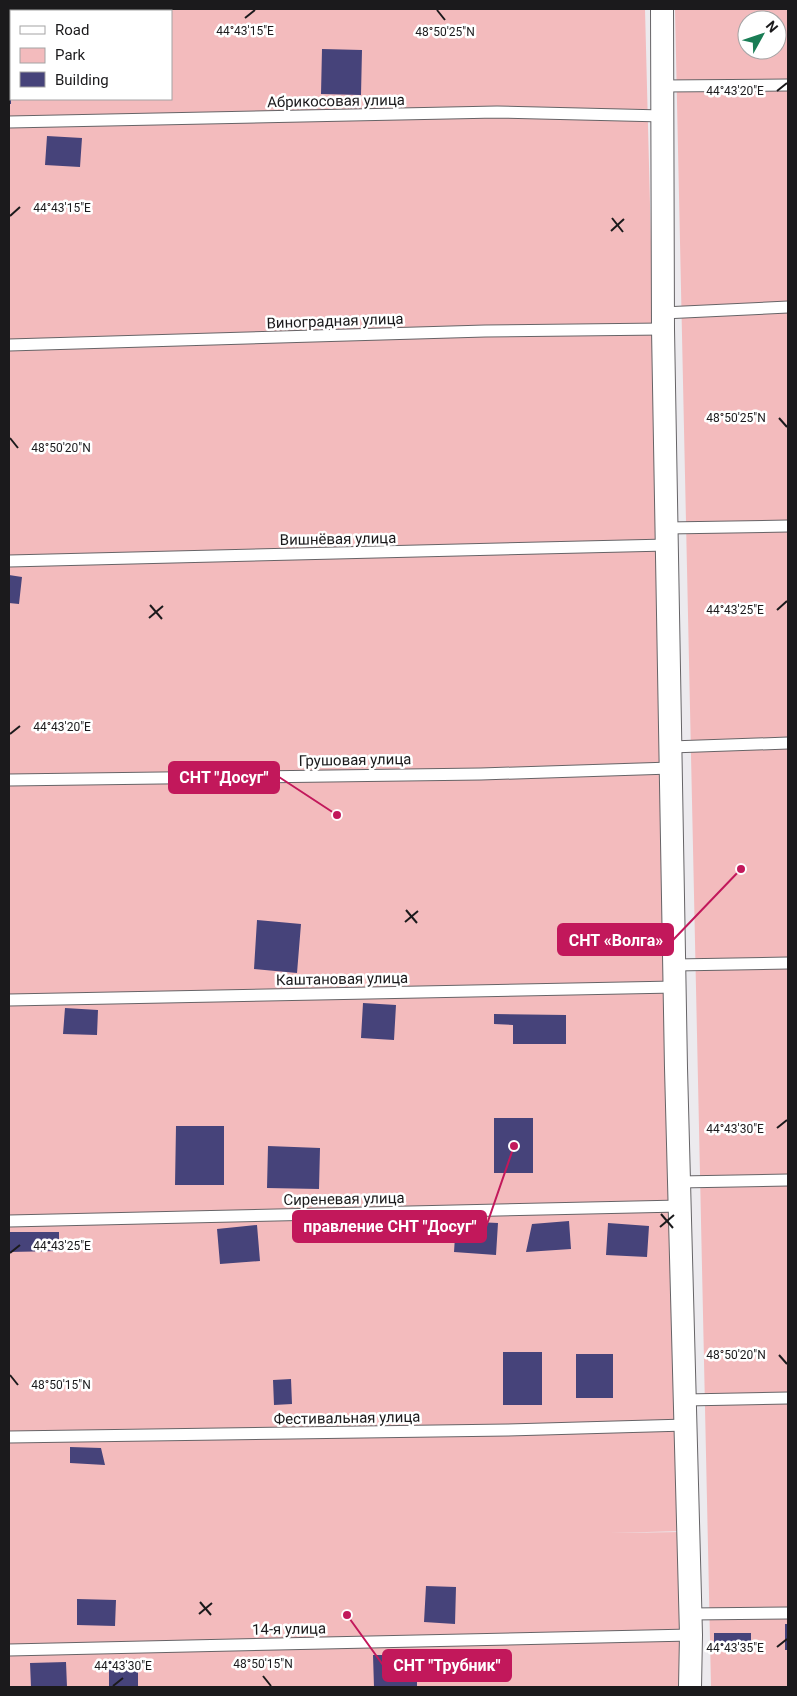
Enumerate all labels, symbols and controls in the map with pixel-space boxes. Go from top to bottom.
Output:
legend [10,10,172,100]
north arrow [737,10,787,60]
text: N [763,18,781,36]
text: Road [55,21,89,39]
text: 44°43'15"E [216,24,274,38]
text: 48°50'25"N [415,25,475,39]
text: Park [55,46,86,64]
text: Building [55,71,109,89]
text: 44°43'20"E [706,84,764,98]
street label: Абрикосовая улица [267,91,405,111]
text: 44°43'15"E [33,201,91,215]
street label: Виноградная улица [266,310,404,332]
text: 48°50'25"N [706,411,766,425]
text: 48°50'20"N [31,441,91,455]
street label: Вишнёвая улица [280,529,396,549]
text: 44°43'25"E [706,603,764,617]
text: 44°43'20"E [33,720,91,734]
street label: Грушовая улица [298,750,412,770]
callout: СНТ "Досуг" [169,762,279,793]
text: СНТ "Досуг" [179,768,269,787]
callout: СНТ «Волга» [558,924,673,955]
text: СНТ «Волга» [569,931,663,950]
street label: Каштановая улица [276,969,408,989]
text: 44°43'30"E [706,1122,764,1136]
street label: Сиреневая улица [283,1189,405,1209]
callout: правление СНТ "Досуг" [293,1211,486,1242]
text: правление СНТ "Досуг" [303,1217,477,1236]
text: 44°43'25"E [33,1239,91,1253]
text: 48°50'20"N [706,1348,766,1362]
text: 48°50'15"N [31,1378,91,1392]
street label: Фестивальная улица [273,1408,421,1428]
street label: 14-я улица [252,1619,326,1639]
text: 44°43'35"E [706,1641,764,1655]
callout: СНТ "Трубник" [383,1650,511,1681]
text: СНТ "Трубник" [393,1656,501,1675]
text: 48°50'15"N [233,1657,293,1671]
text: 44°43'30"E [94,1659,152,1673]

